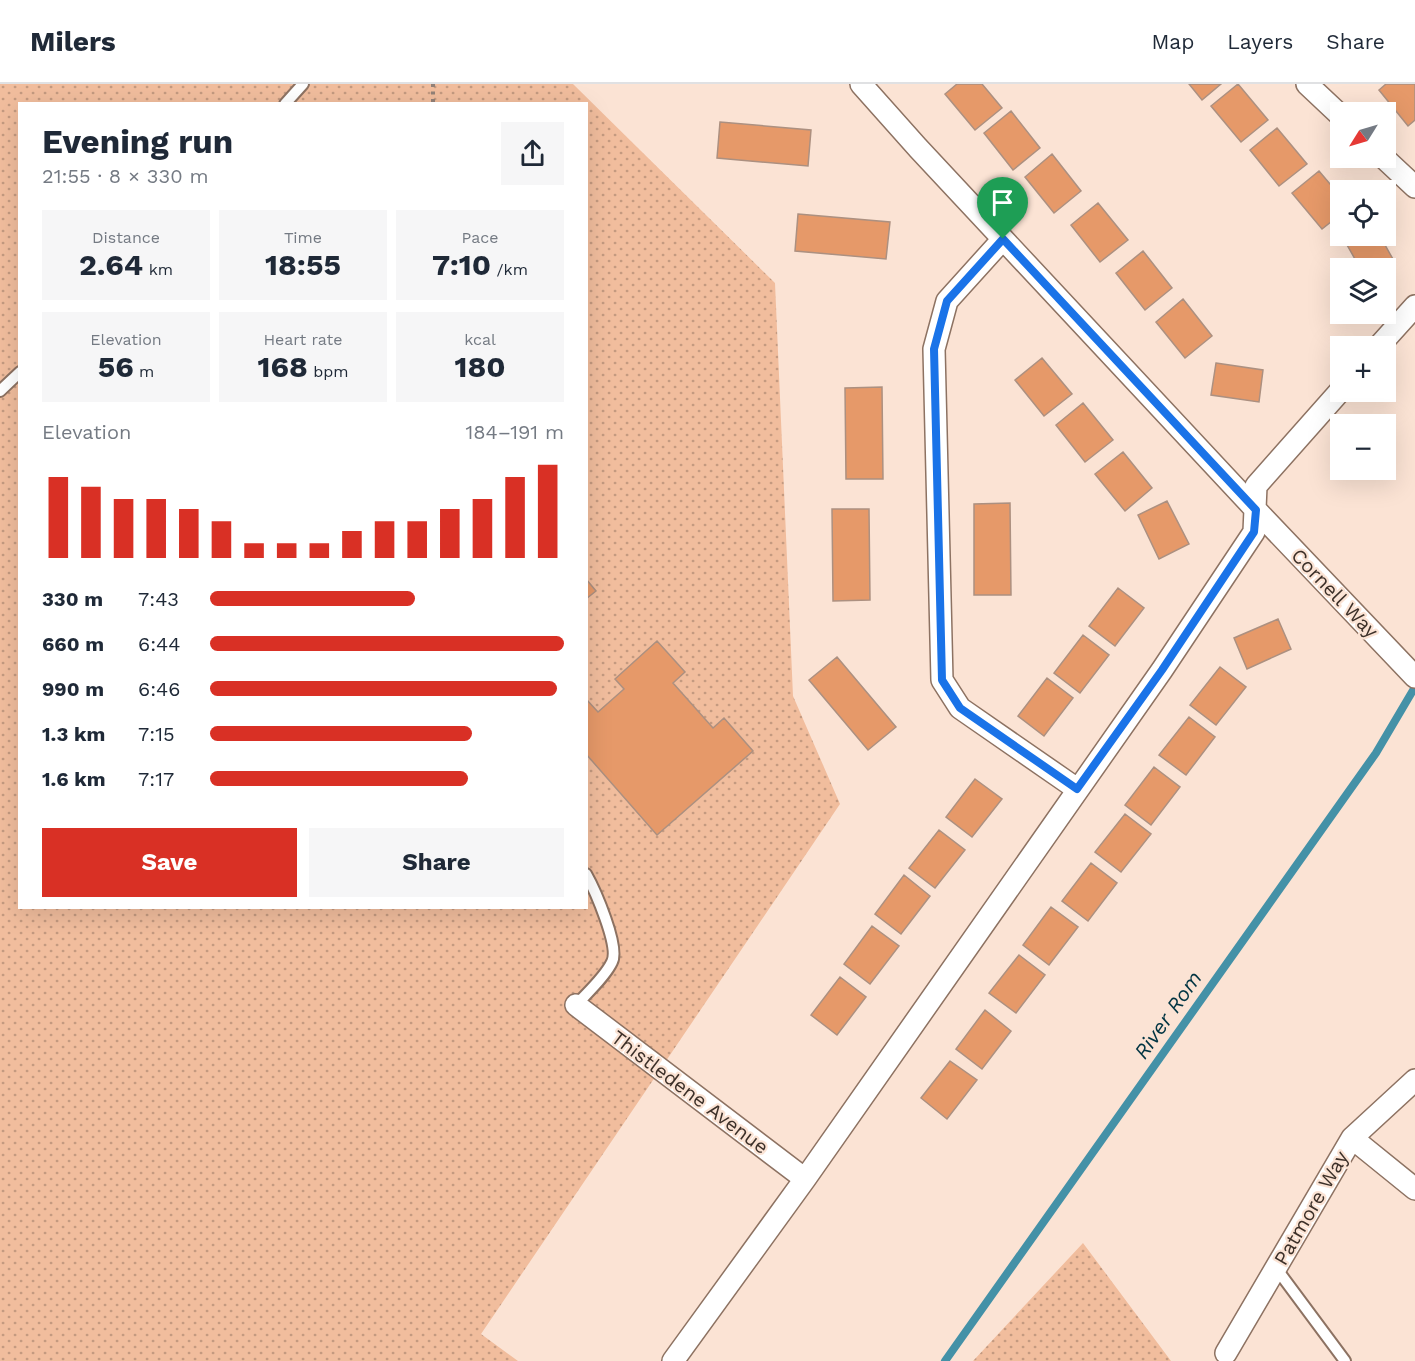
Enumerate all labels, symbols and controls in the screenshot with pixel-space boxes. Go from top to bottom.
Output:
text: Milers [30,25,116,58]
text: Map [1151,29,1194,54]
text: Layers [1227,29,1293,54]
text: Share [1326,29,1385,54]
north arrow [1330,102,1396,168]
map controls [1330,102,1396,480]
text: Evening run [42,122,233,161]
button: share [501,122,564,185]
text: 21:55 · 8 × 330 m [42,164,209,188]
pin [977,177,1028,239]
button: locate [1330,180,1396,246]
icon: arrive [986,186,1019,219]
text: Distance [92,228,160,247]
text: Time [284,228,322,247]
text: Pace [461,228,499,247]
text: 2.64 [79,247,143,282]
text: 18:55 [265,247,341,282]
text: 7:10 [432,247,491,282]
button: layers [1330,258,1396,324]
text: km [143,260,173,279]
text: /km [491,260,528,279]
text: Elevation [90,330,162,349]
text: Heart rate [263,330,343,349]
text: kcal [464,330,496,349]
button: + [1330,336,1396,402]
text: 56 [98,349,134,384]
text: 168 [257,349,308,384]
text: 180 [454,349,506,384]
text: m [134,362,154,381]
text: bpm [308,362,349,381]
button: − [1330,414,1396,480]
text: Elevation [42,420,131,444]
text: 184–191 m [465,420,564,444]
street label: Cornell Way [1286,543,1384,643]
text: 330 m [42,587,103,611]
text: 7:43 [138,587,179,611]
text: 660 m [42,632,104,656]
text: 6:44 [138,632,181,656]
text: 990 m [42,677,104,701]
text: 6:46 [138,677,180,701]
text: 1.3 km [42,722,105,746]
text: 7:15 [138,722,175,746]
text: 1.6 km [42,767,106,791]
text: 7:17 [138,767,174,791]
button: Save [42,828,297,897]
button: Share [309,828,564,897]
water label: River Rom [1128,966,1207,1063]
street label: Thistledene Avenue [607,1025,773,1159]
street label: Patmore Way [1269,1146,1354,1269]

